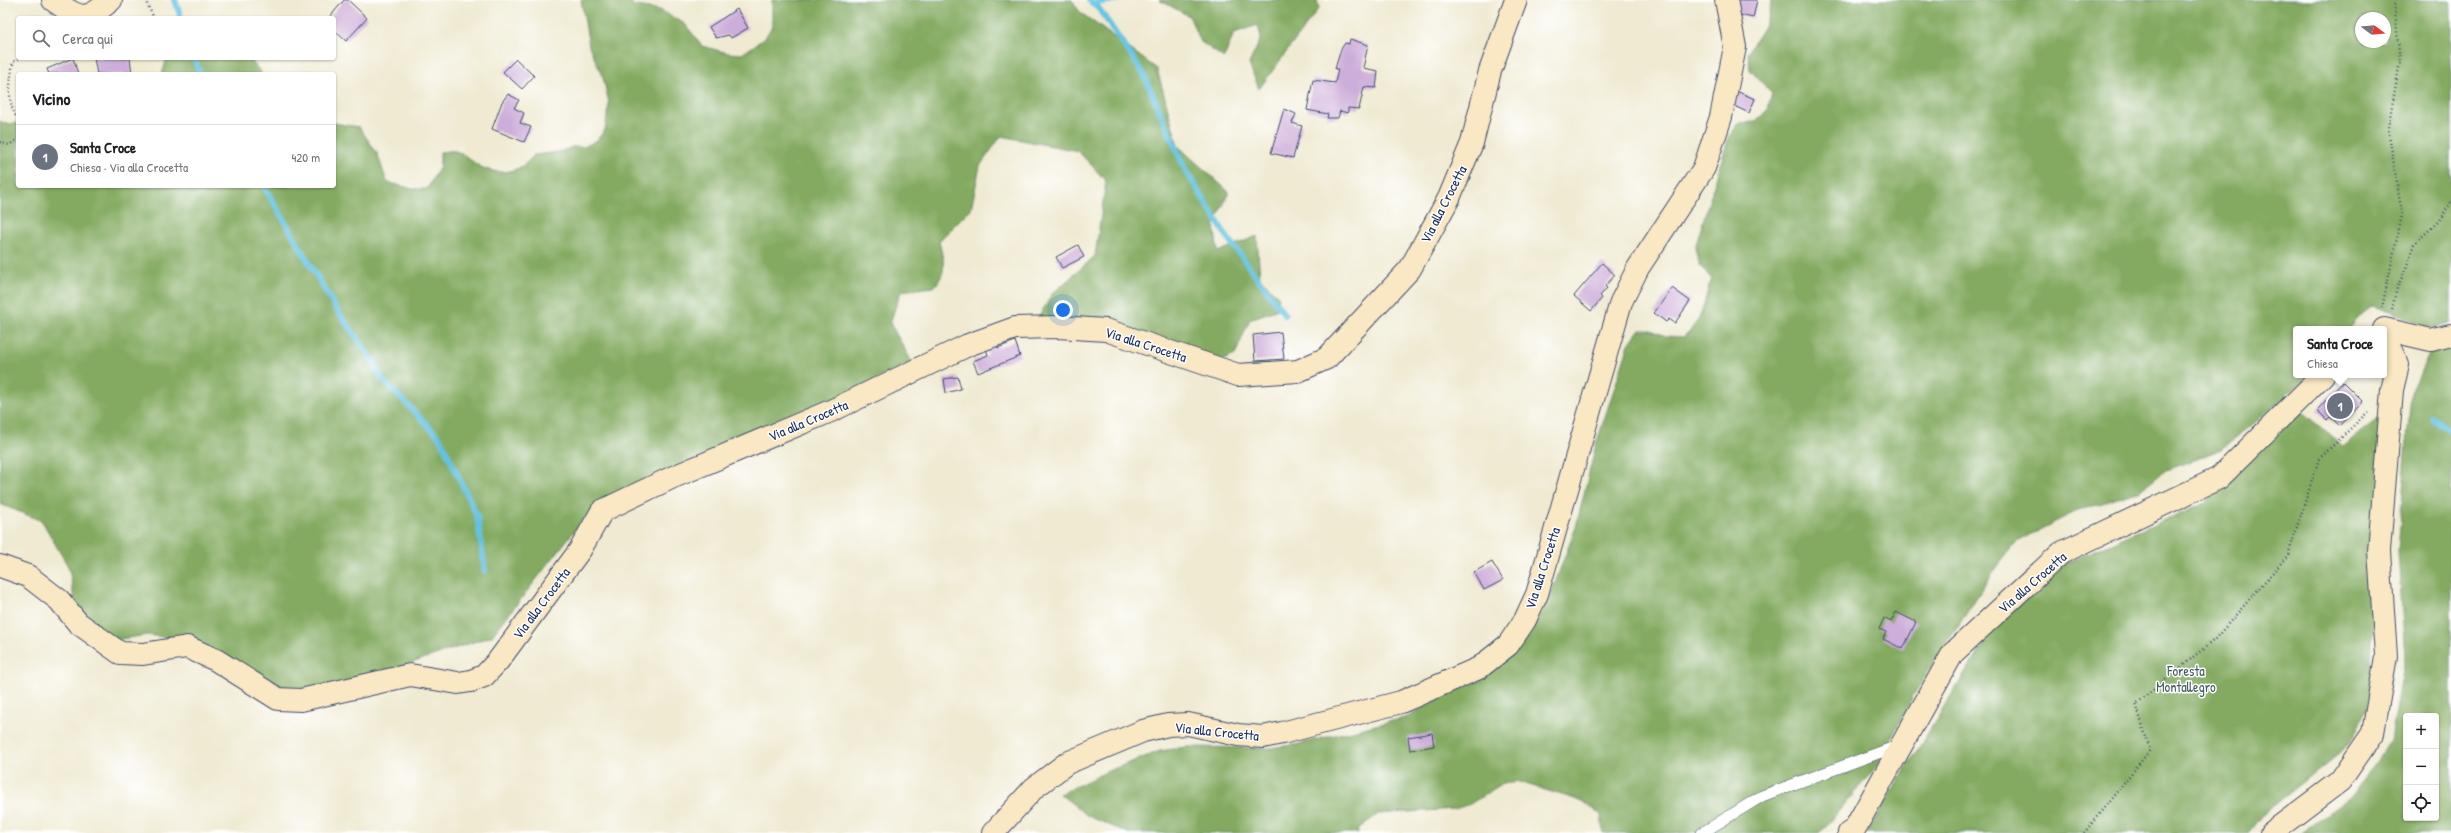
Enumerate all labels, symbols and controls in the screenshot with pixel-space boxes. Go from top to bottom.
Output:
north arrow [2355,12,2391,48]
search box [16,16,336,60]
icon: search [30,27,52,49]
text: Cerca qui [62,28,113,49]
text: Vicino [32,87,70,110]
text: Santa Croce [70,137,136,158]
text: 1 [43,148,47,166]
text: 420 m [291,148,320,166]
text: Chiesa · Via alla Crocetta [70,158,188,176]
street label: Via alla Crocetta [1415,161,1471,246]
your location [1053,300,1073,320]
street label: Via alla Crocetta [1103,322,1190,366]
popup [2293,326,2387,378]
text: Santa Croce [2307,333,2373,354]
text: Chiesa [2307,354,2338,372]
pin: 1 [2327,391,2353,421]
street label: Via alla Crocetta [765,394,851,445]
street label: Via alla Crocetta [1520,524,1564,611]
street label: Via alla Crocetta [1994,547,2071,617]
street label: Via alla Crocetta [508,563,574,643]
park label: Foresta Montallegro [2156,661,2216,697]
map controls [2403,713,2439,821]
button: + [2403,713,2439,749]
street label: Via alla Crocetta [1174,717,1261,745]
button: − [2403,749,2439,785]
button: locate [2403,785,2439,821]

